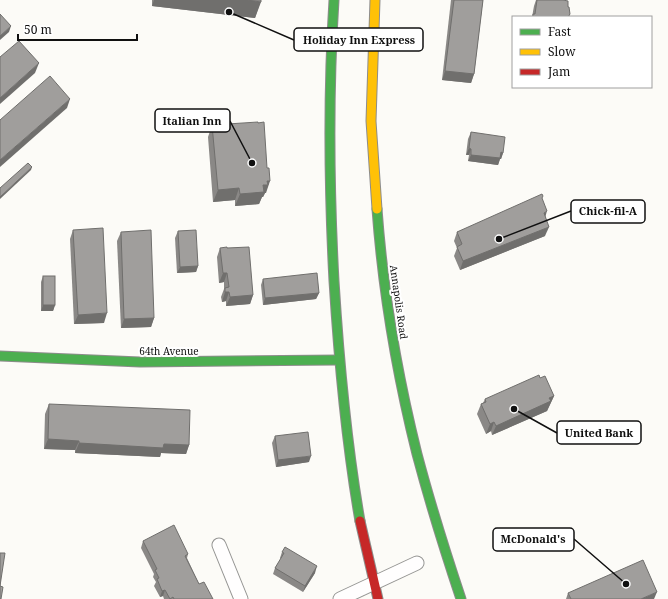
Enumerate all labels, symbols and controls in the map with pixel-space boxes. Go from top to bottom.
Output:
scale bar [18,16,137,42]
legend [512,16,652,88]
text: 50 m [24,21,52,38]
text: Fast [548,23,571,40]
callout: Holiday Inn Express [294,28,423,51]
text: Holiday Inn Express [303,32,415,47]
text: Slow [548,43,576,60]
text: Jam [547,63,570,80]
callout: Italian Inn [155,109,230,132]
text: Italian Inn [162,113,222,128]
callout: Chick-fil-A [571,200,645,223]
text: Chick-fil-A [579,203,638,218]
street label: Annapolis Road [387,264,411,340]
street label: 64th Avenue [139,344,199,358]
callout: United Bank [557,421,641,444]
text: United Bank [565,425,633,440]
callout: McDonald's [493,528,574,551]
text: McDonald's [501,531,565,546]

